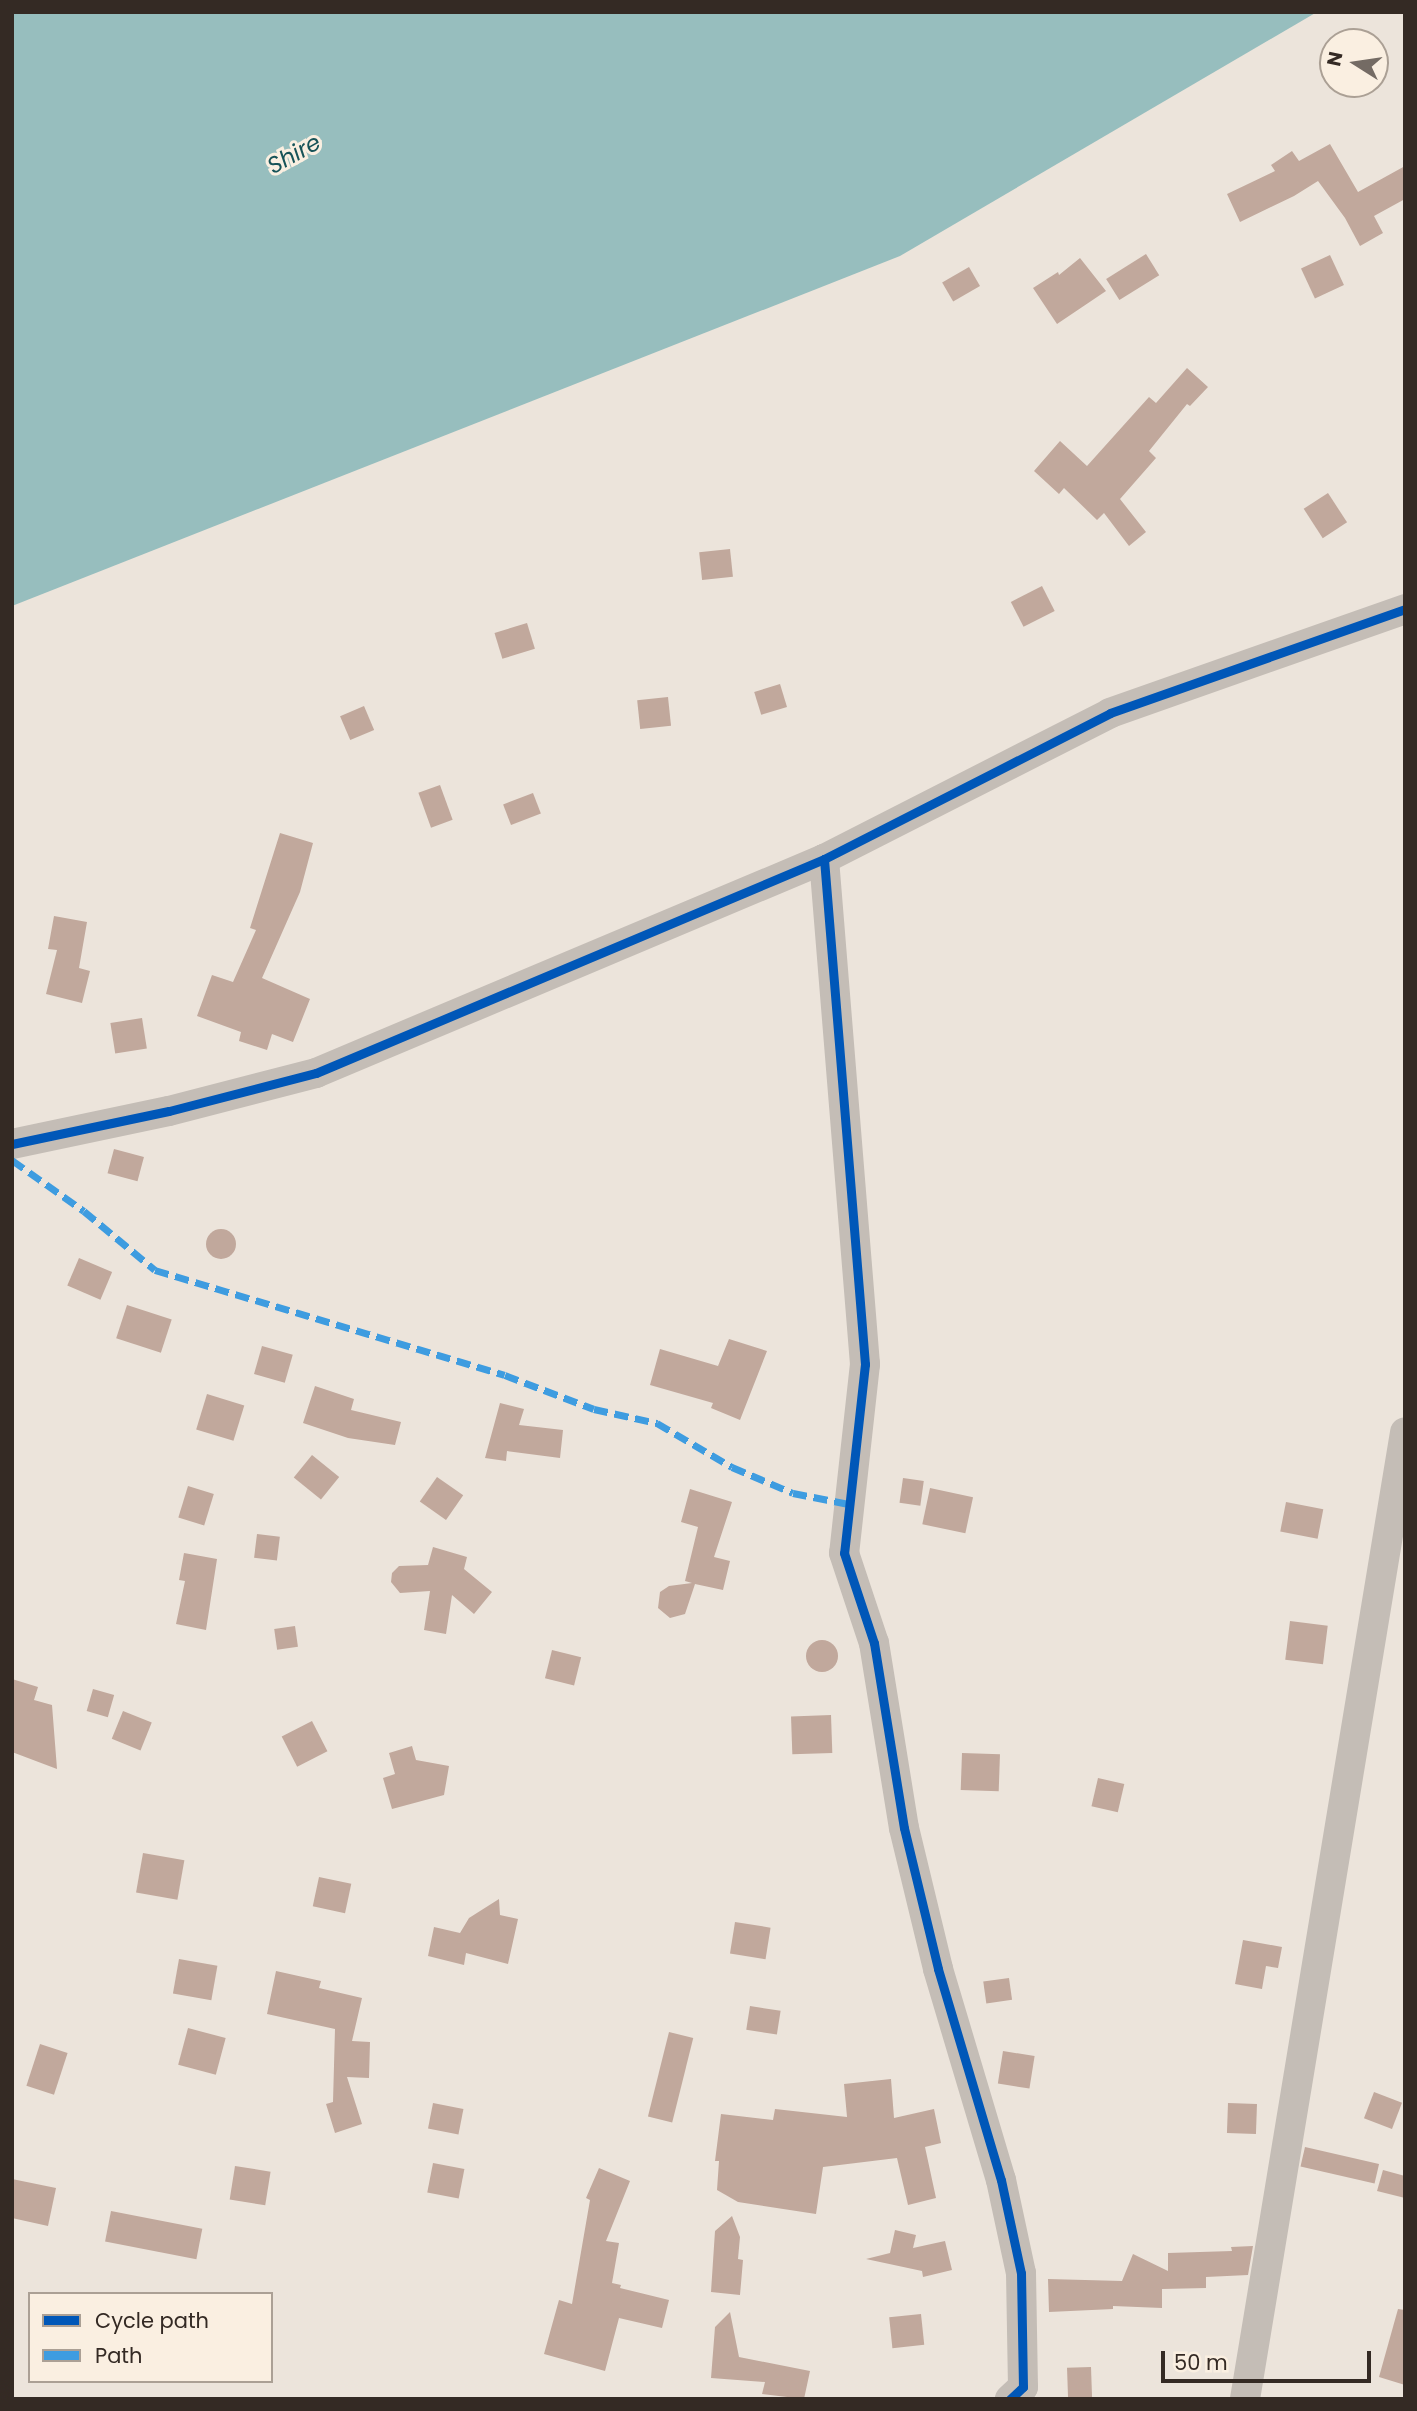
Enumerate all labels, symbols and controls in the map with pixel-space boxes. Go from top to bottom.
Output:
north arrow [1319,28,1389,98]
text: N [1320,49,1350,69]
water label: Shire [263,128,325,180]
legend [28,2292,273,2383]
text: Cycle path [95,2306,209,2335]
scale bar [1165,2338,1375,2382]
text: Path [95,2341,142,2370]
text: 50 m [1174,2348,1228,2377]

